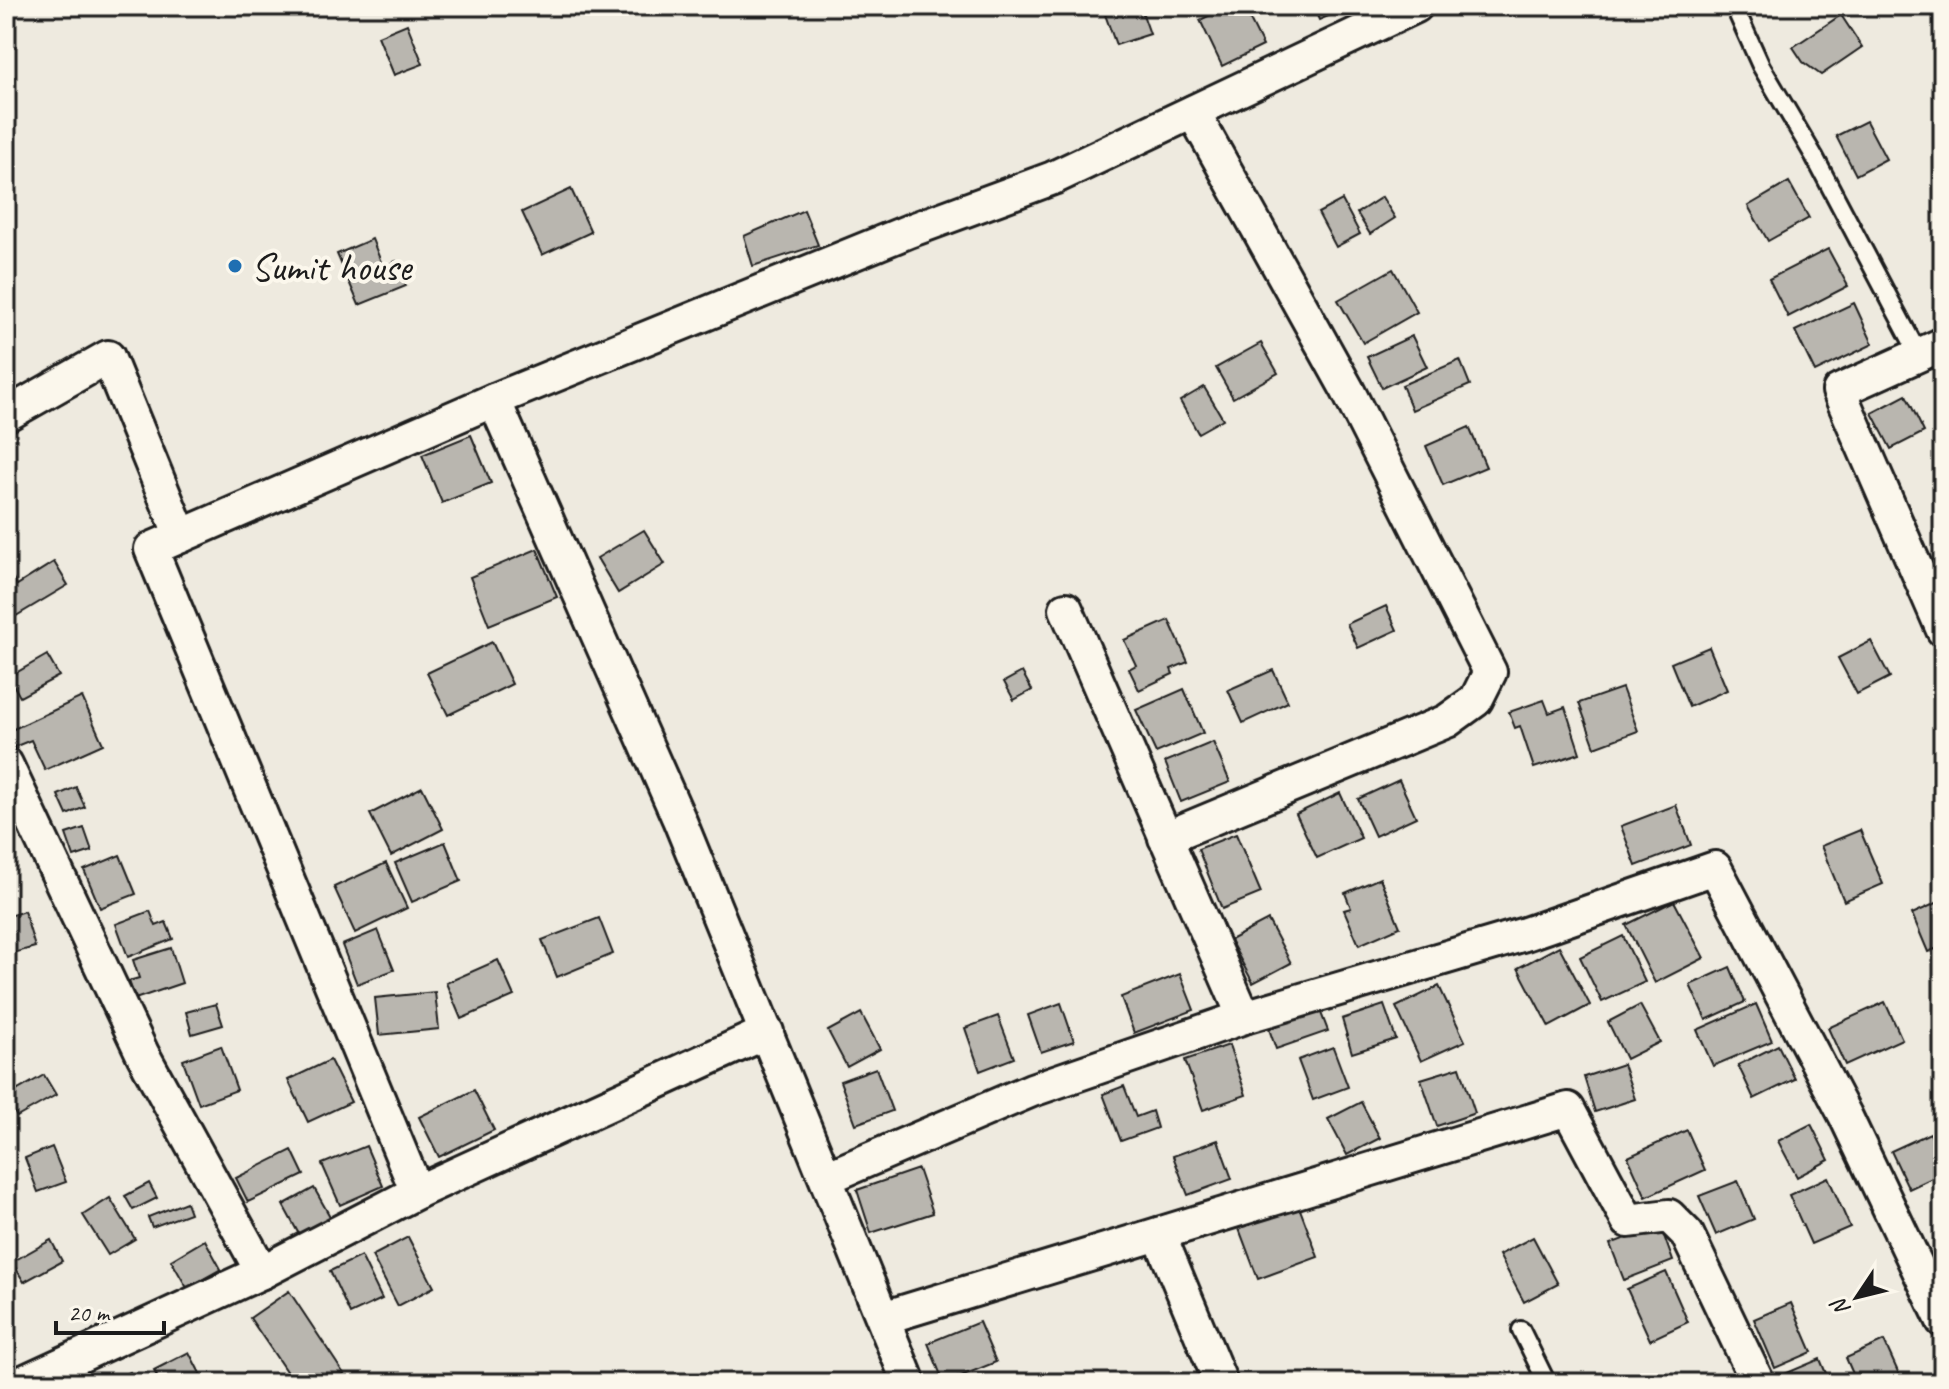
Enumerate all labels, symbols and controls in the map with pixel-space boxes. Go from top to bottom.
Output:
place label: Sumit house [251,242,414,292]
marker: Sumit house [226,257,244,275]
north arrow [1817,1257,1897,1337]
scale bar [56,1285,164,1335]
text: N [1824,1292,1857,1322]
text: 20 m [68,1298,111,1328]

